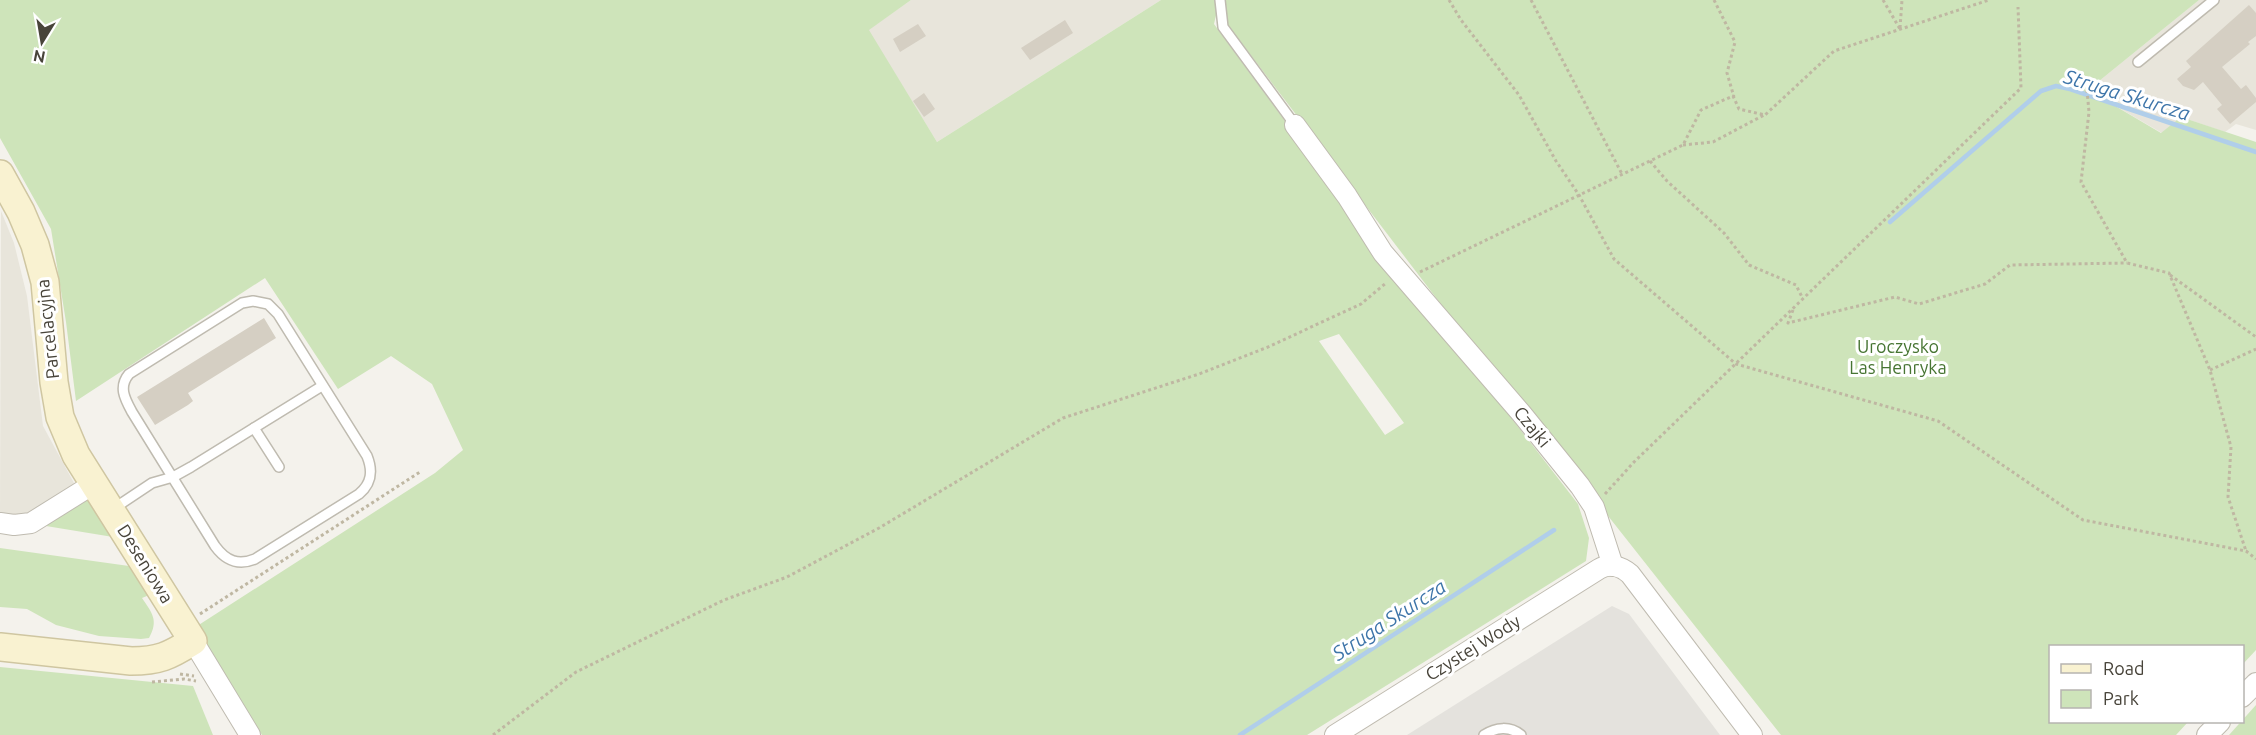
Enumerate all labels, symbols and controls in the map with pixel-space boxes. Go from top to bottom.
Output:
north arrow [12,12,72,72]
text: N [32,47,47,67]
water label: Struga Skurcza [2060,64,2193,125]
street label: Parcelacyjna [32,278,62,380]
park label: Uroczysko Las Henryka [1849,336,1947,377]
street label: Czajki [1510,402,1555,451]
street label: Deseniowa [114,521,178,606]
water label: Struga Skurcza [1327,574,1450,665]
street label: Czystej Wody [1422,610,1524,684]
legend [2049,645,2244,723]
text: Road [2103,658,2145,678]
text: Park [2103,688,2139,708]

